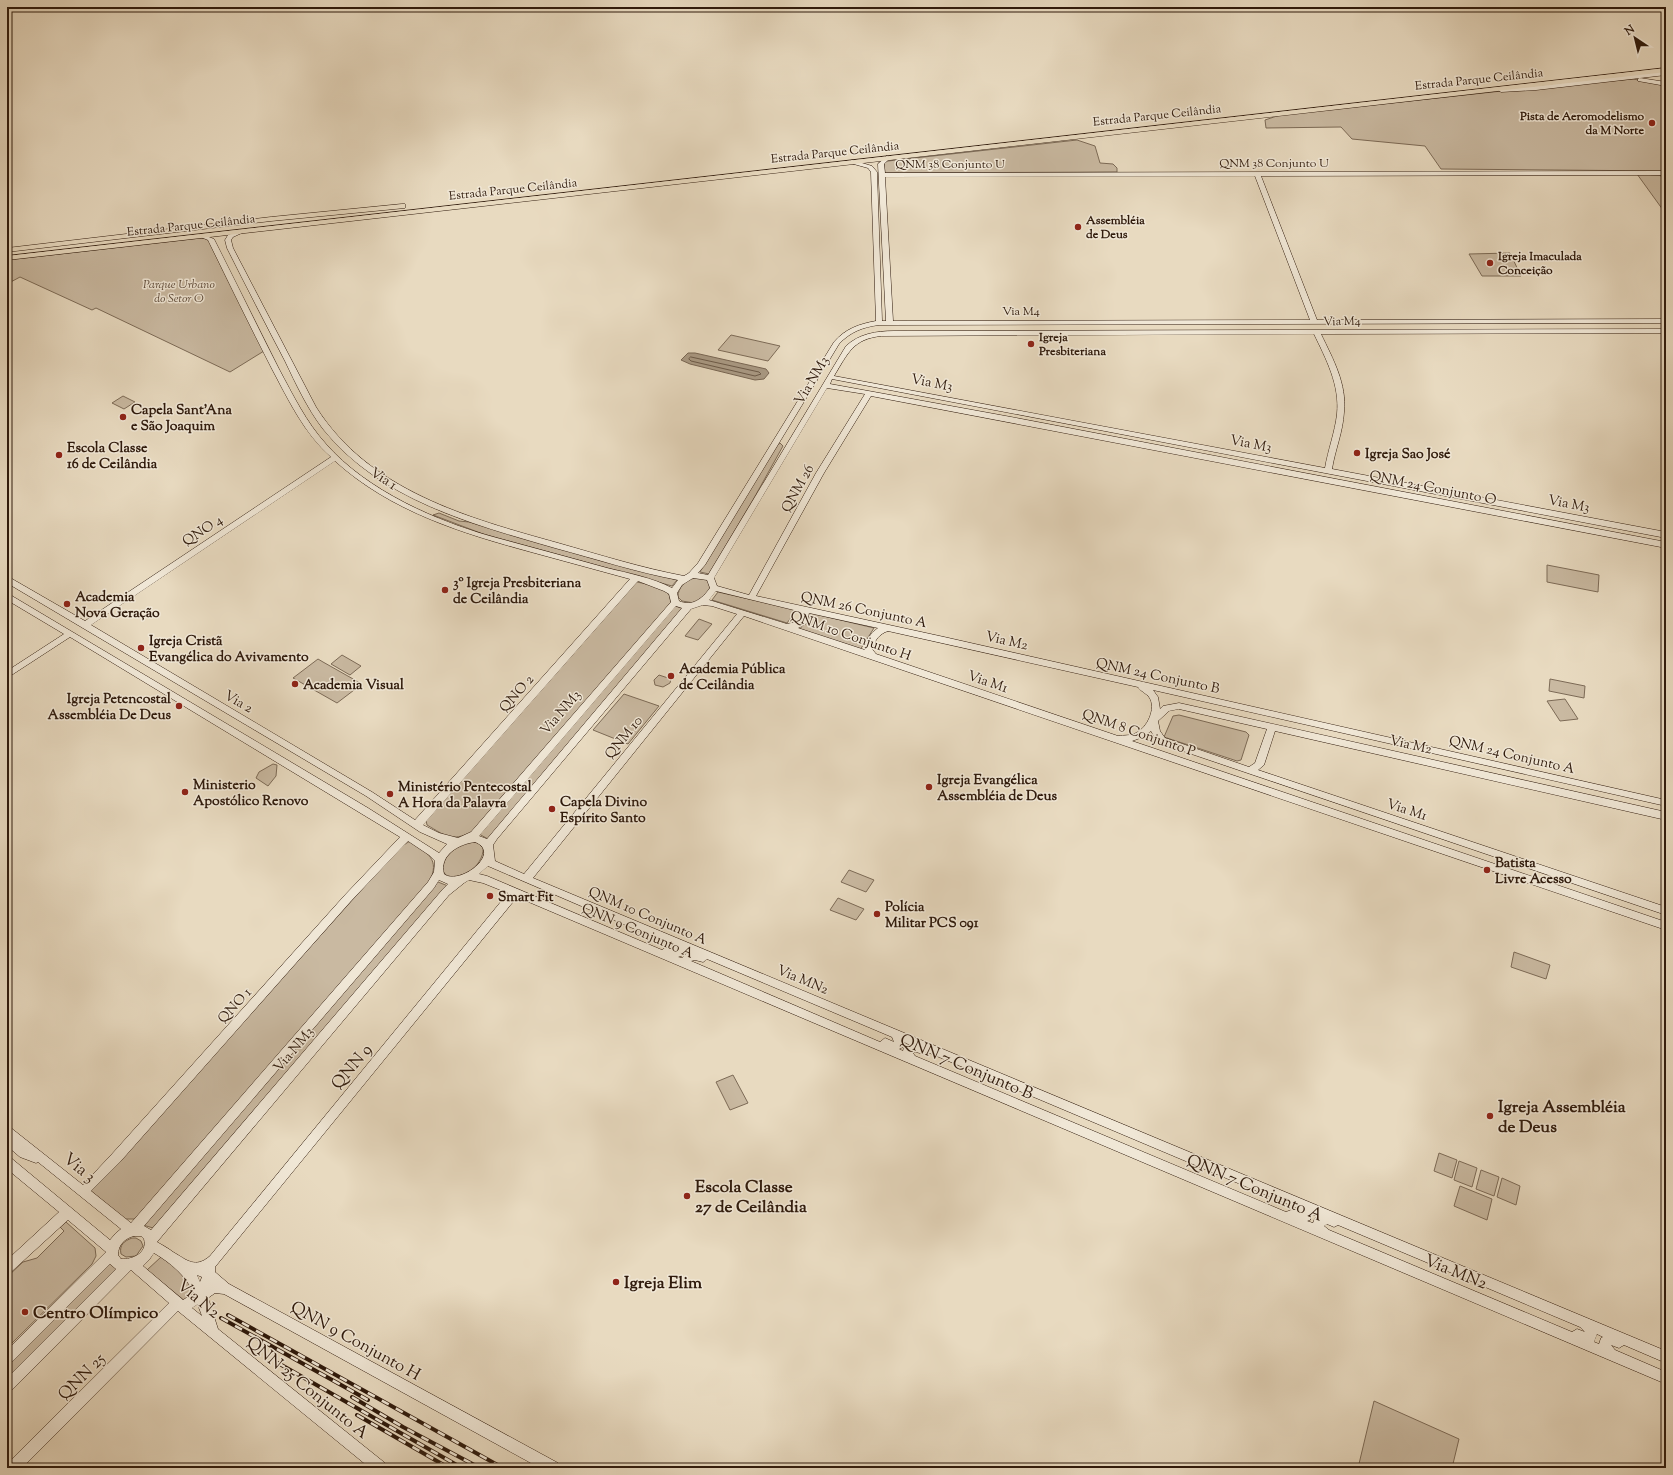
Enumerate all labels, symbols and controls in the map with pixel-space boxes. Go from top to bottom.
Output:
north arrow [1615,18,1655,58]
text: N [1621,21,1638,40]
street label: Estrada Parque Ceilândia [1414,64,1545,96]
street label: Estrada Parque Ceilândia [1092,100,1223,132]
place label: Pista de Aeromodelismo da M Norte [1519,108,1644,140]
marker: Pista de Aeromodelismo da M Norte [1647,118,1657,128]
street label: Estrada Parque Ceilândia [770,137,901,169]
street label: QNM 38 Conjunto U [1219,155,1329,173]
street label: QNM 38 Conjunto U [895,156,1005,174]
street label: Estrada Parque Ceilândia [448,174,579,206]
street label: Estrada Parque Ceilândia [126,210,257,242]
place label: Assembléia de Deus [1085,212,1145,244]
marker: Assembléia de Deus [1073,222,1083,232]
place label: Igreja Imaculada Conceição [1497,248,1582,280]
marker: Igreja Imaculada Conceição [1485,258,1495,268]
park label: Parque Urbano do Setor O [143,276,215,308]
street label: Via M4 [1002,303,1040,321]
street label: Via M4 [1323,313,1361,331]
place label: Igreja Presbiteriana [1038,329,1106,361]
marker: Igreja Presbiteriana [1026,339,1036,349]
street label: Via NM3 [790,353,835,409]
street label: Via M3 [909,370,955,398]
place label: Capela Sant'Ana e São Joaquim [131,401,232,437]
marker: Capela Sant'Ana e São Joaquim [118,412,128,422]
street label: Via M3 [1228,431,1274,459]
place label: Escola Classe 16 de Ceilândia [67,439,158,475]
place label: Igreja Sao José [1365,445,1451,465]
marker: Igreja Sao José [1352,448,1362,458]
marker: Escola Classe 16 de Ceilândia [54,450,64,460]
street label: QNM 26 [777,461,820,517]
street label: Via 1 [365,463,401,496]
street label: QNM 24 Conjunto O [1367,467,1498,511]
street label: Via M3 [1546,491,1592,519]
street label: QNO 4 [179,511,227,552]
place label: 3º Igreja Presbiteriana de Ceilândia [453,574,582,610]
marker: 3º Igreja Presbiteriana de Ceilândia [440,585,450,595]
place label: Academia Nova Geração [75,588,160,624]
street label: QNM 26 Conjunto A [799,588,929,634]
marker: Academia Nova Geração [62,599,72,609]
street label: QNM 10 Conjunto H [787,607,914,667]
street label: Via M2 [983,627,1030,657]
place label: Igreja Cristã Evangélica do Avivamento [149,632,309,668]
marker: Igreja Cristã Evangélica do Avivamento [136,643,146,653]
street label: QNM 24 Conjunto B [1094,654,1221,700]
place label: Academia Pública de Ceilândia [679,660,786,696]
street label: Via M1 [964,667,1010,699]
street label: QNO 2 [495,671,540,718]
marker: Academia Pública de Ceilândia [666,671,676,681]
place label: Academia Visual [303,676,404,696]
marker: Academia Visual [290,679,300,689]
street label: Via 2 [220,686,257,719]
street label: Via NM3 [536,686,587,740]
place label: Igreja Petencostal Assembléia De Deus [48,690,171,726]
marker: Igreja Petencostal Assembléia De Deus [174,701,184,711]
street label: QNM 8 Conjunto P [1079,705,1198,763]
street label: QNM 10 [601,712,648,764]
street label: Via M2 [1387,731,1434,761]
street label: QNM 24 Conjunto A [1447,732,1577,780]
place label: Igreja Evangélica Assembléia de Deus [937,771,1058,807]
place label: Ministerio Apostólico Renovo [193,776,309,812]
place label: Ministério Pentecostal A Hora da Palavra [398,778,532,814]
marker: Igreja Evangélica Assembléia de Deus [924,782,934,792]
marker: Ministerio Apostólico Renovo [180,787,190,797]
marker: Ministério Pentecostal A Hora da Palavra [385,789,395,799]
place label: Capela Divino Espírito Santo [560,793,647,829]
street label: Via M1 [1384,795,1429,827]
marker: Capela Divino Espírito Santo [547,804,557,814]
place label: Batista Livre Acesso [1495,854,1572,890]
marker: Batista Livre Acesso [1482,865,1492,875]
street label: QNM 10 Conjunto A [585,883,710,951]
place label: Smart Fit [498,888,554,908]
marker: Smart Fit [485,891,495,901]
place label: Polícia Militar PCS 091 [885,898,979,934]
street label: QNN 9 Conjunto A [578,899,697,965]
marker: Polícia Militar PCS 091 [872,909,882,919]
street label: Via MN2 [773,961,832,1001]
street label: QNO 1 [214,984,257,1029]
street label: Via NM3 [270,1023,320,1077]
street label: QNN 7 Conjunto B [896,1029,1037,1107]
street label: QNN 9 [326,1039,379,1095]
place label: Igreja Assembléia de Deus [1498,1096,1626,1140]
marker: Igreja Assembléia de Deus [1485,1111,1495,1121]
street label: Via 3 [57,1148,100,1189]
street label: QNN 7 Conjunto A [1182,1149,1326,1229]
place label: Escola Classe 27 de Ceilândia [695,1176,807,1220]
marker: Escola Classe 27 de Ceilândia [682,1191,692,1201]
street label: Via MN2 [1420,1249,1490,1296]
place label: Igreja Elim [624,1272,703,1296]
street label: Via N2 [171,1274,225,1325]
marker: Igreja Elim [611,1277,621,1287]
street label: QNN 9 Conjunto H [286,1296,425,1388]
place label: Centro Olímpico [33,1302,158,1326]
marker: Centro Olímpico [20,1307,30,1317]
street label: QNN 25 Conjunto A [240,1332,373,1446]
street label: QNN 25 [53,1348,112,1407]

